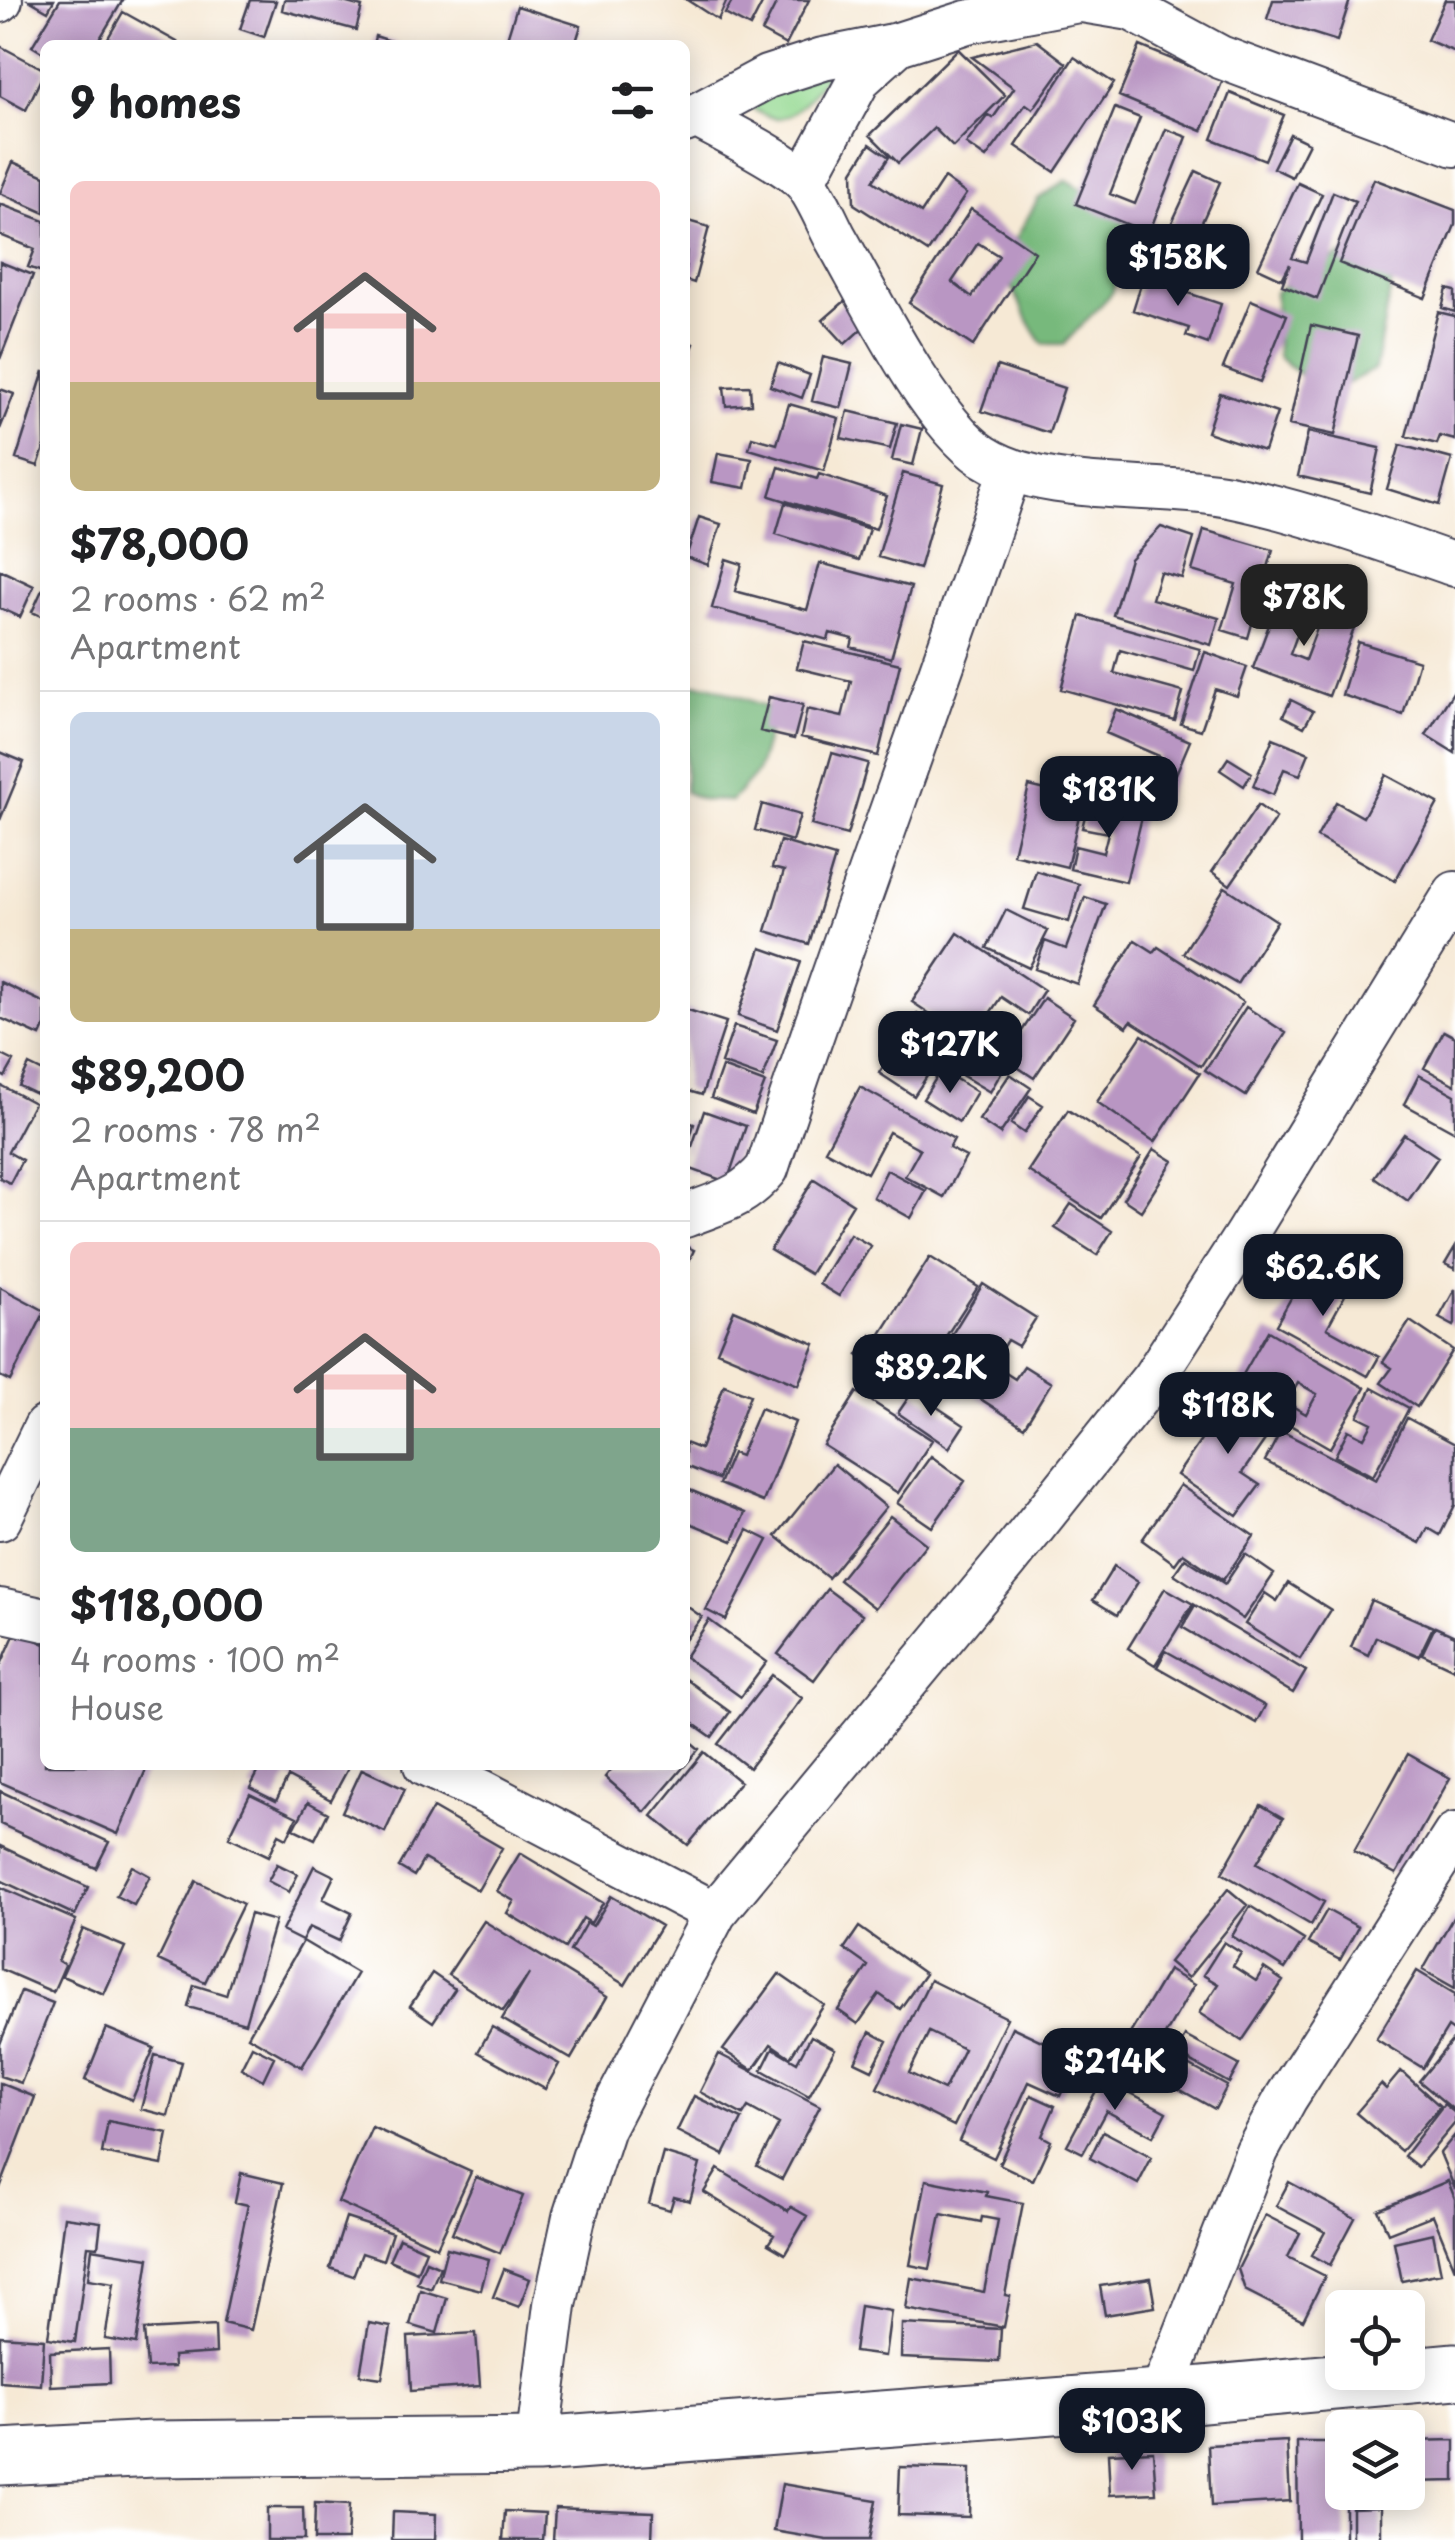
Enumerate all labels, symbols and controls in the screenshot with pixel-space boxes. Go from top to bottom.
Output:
text: 9 homes [70,69,241,132]
icon: filters [605,73,660,128]
pin: $158K [1108,224,1248,309]
text: $158K [1129,232,1227,280]
icon: home [275,246,455,426]
text: $78,000 [70,511,249,574]
pin: $78K [1245,564,1363,649]
text: $78K [1263,572,1345,620]
text: 2 rooms · 62 m² [70,574,326,622]
text: Apartment [70,622,241,670]
pin: $181K [1039,756,1179,841]
text: $181K [1062,764,1156,812]
icon: home [275,777,455,957]
pin: $127K [880,1011,1020,1096]
text: $127K [900,1019,1000,1067]
text: $89,200 [70,1042,245,1105]
text: 2 rooms · 78 m² [70,1105,321,1153]
text: Apartment [70,1153,241,1201]
pin: $62.6K [1242,1234,1404,1319]
text: $62.6K [1265,1242,1381,1290]
icon: home [275,1307,455,1487]
pin: $89.2K [850,1334,1012,1419]
text: $89.2K [874,1342,988,1390]
pin: $118K [1158,1372,1298,1457]
text: $118K [1181,1380,1275,1428]
text: $118,000 [70,1572,263,1635]
text: 4 rooms · 100 m² [70,1635,340,1683]
text: House [70,1683,164,1731]
pin: $214K [1045,2028,1185,2113]
text: $214K [1064,2036,1166,2084]
map controls [1325,2290,1425,2510]
button: locate [1325,2290,1425,2390]
pin: $103K [1062,2388,1202,2473]
text: $103K [1081,2396,1183,2444]
button: layers [1325,2410,1425,2510]

